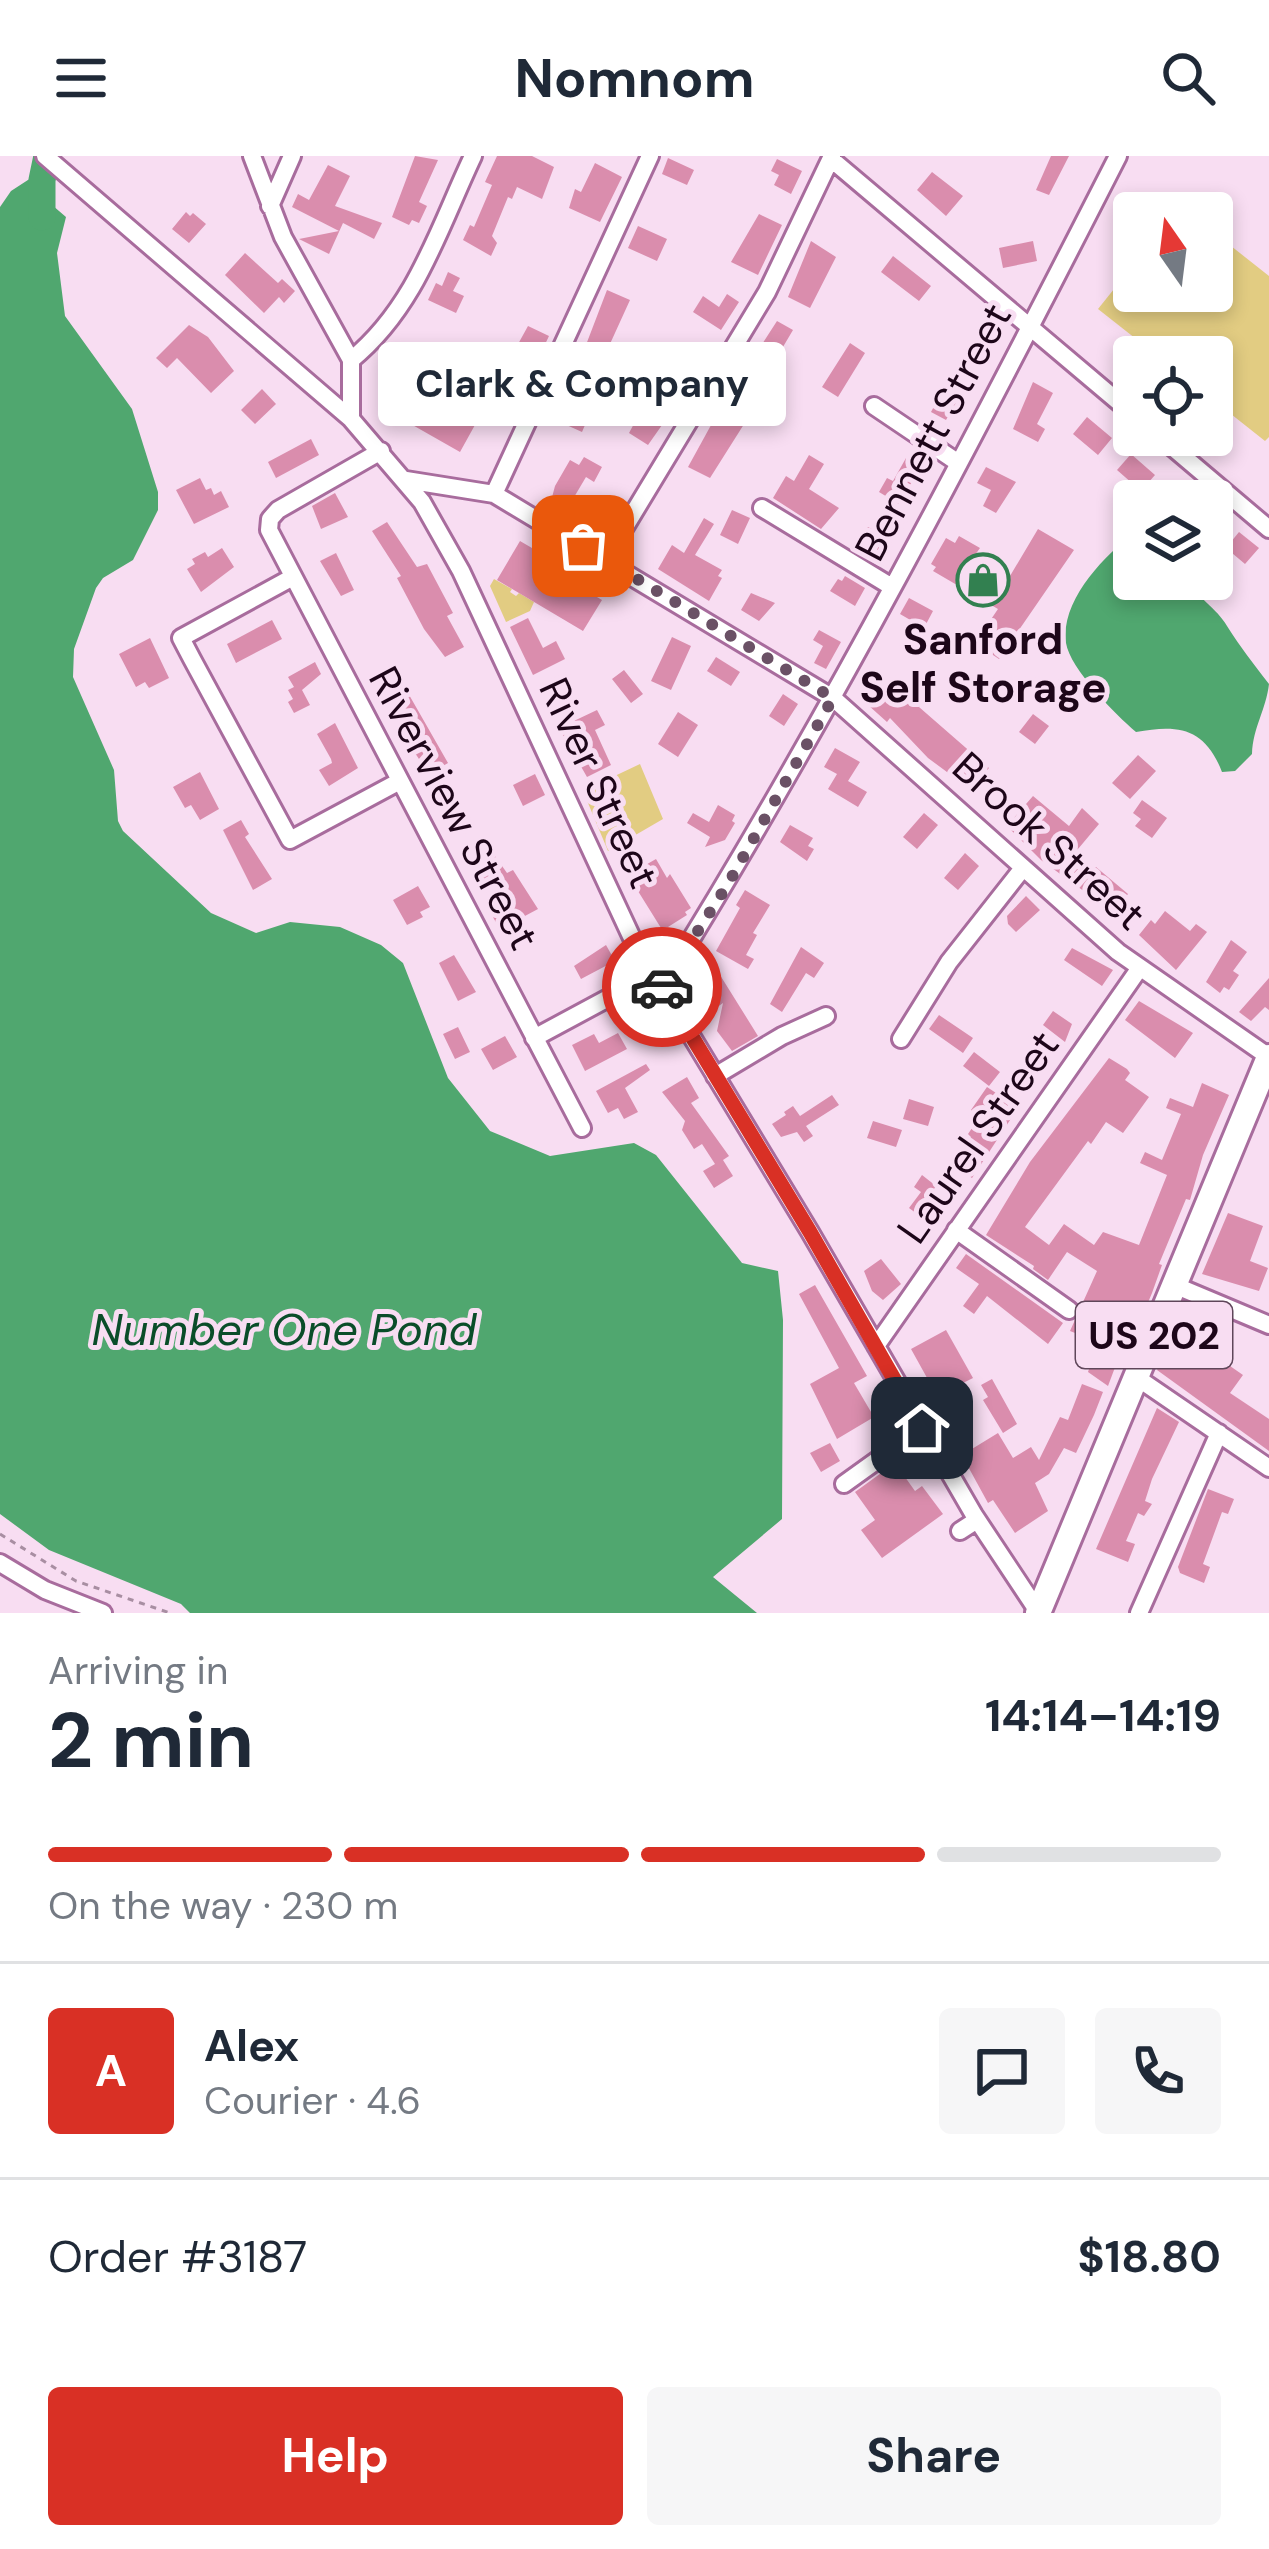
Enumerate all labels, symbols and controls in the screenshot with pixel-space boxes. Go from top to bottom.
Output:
text: Nomnom [514,43,755,114]
icon: menu [48,45,114,111]
icon: search [1155,45,1221,111]
north arrow [1113,192,1233,312]
map controls [1113,192,1233,600]
street label: Bennett Street [842,294,1024,570]
button: locate [1113,336,1233,456]
callout: Clark & Company [379,342,787,426]
text: Clark & Company [415,358,749,409]
button: layers [1113,480,1233,600]
pin [532,495,634,597]
icon: bag [550,513,616,579]
shop icon: Sanford Self Storage [955,552,1011,608]
place label: Sanford Self Storage [859,612,1107,715]
street label: Riverview Street [356,657,552,959]
street label: River Street [526,669,672,897]
street label: Brook Street [941,740,1157,942]
courier [602,927,722,1047]
icon: car [629,954,695,1020]
street label: Laurel Street [885,1020,1071,1254]
water label: Number One Pond [91,1300,478,1359]
road number: US 202 [1076,1302,1232,1368]
pin [871,1377,973,1479]
icon: home [889,1395,955,1461]
text: Arriving in [48,1645,228,1696]
text: 14:14–14:19 [985,1686,1221,1745]
text: 2 min [48,1690,254,1791]
text: On the way · 230 m [48,1880,398,1931]
button: chat [939,2008,1065,2134]
button: phone [1095,2008,1221,2134]
text: Alex [204,2016,299,2075]
text: A [95,2041,127,2100]
text: Courier · 4.6 [204,2075,421,2126]
text: Order #3187 [48,2227,307,2286]
text: $18.80 [1077,2227,1221,2286]
button: Help [48,2387,623,2525]
button: Share [647,2387,1221,2525]

